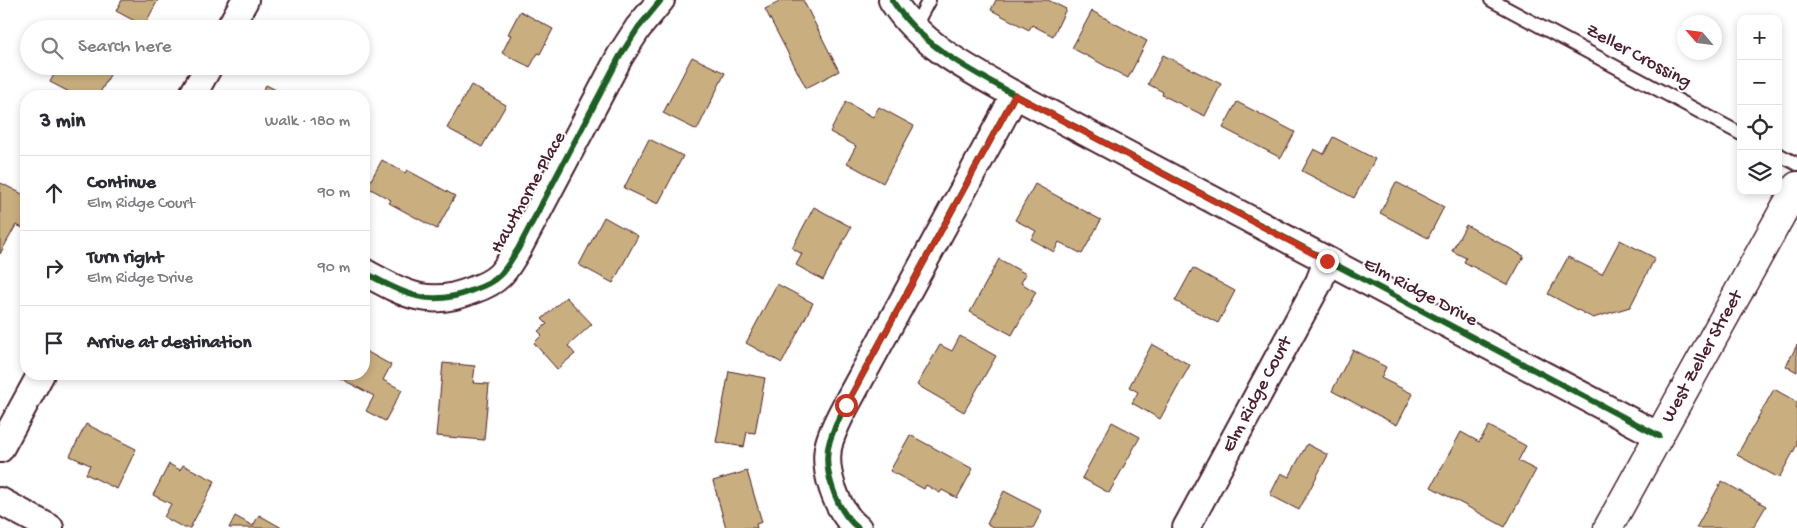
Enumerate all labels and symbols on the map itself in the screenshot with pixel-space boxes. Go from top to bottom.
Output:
north arrow [1677,15,1722,60]
street label: Zeller Crossing [1581,20,1695,95]
street label: Hawthorne Place [486,128,572,258]
route end [1316,250,1339,273]
street label: Elm Ridge Drive [1359,253,1481,333]
street label: West Zeller Street [1657,285,1750,427]
street label: Elm Ridge Court [1218,331,1299,457]
route start [835,394,858,417]

